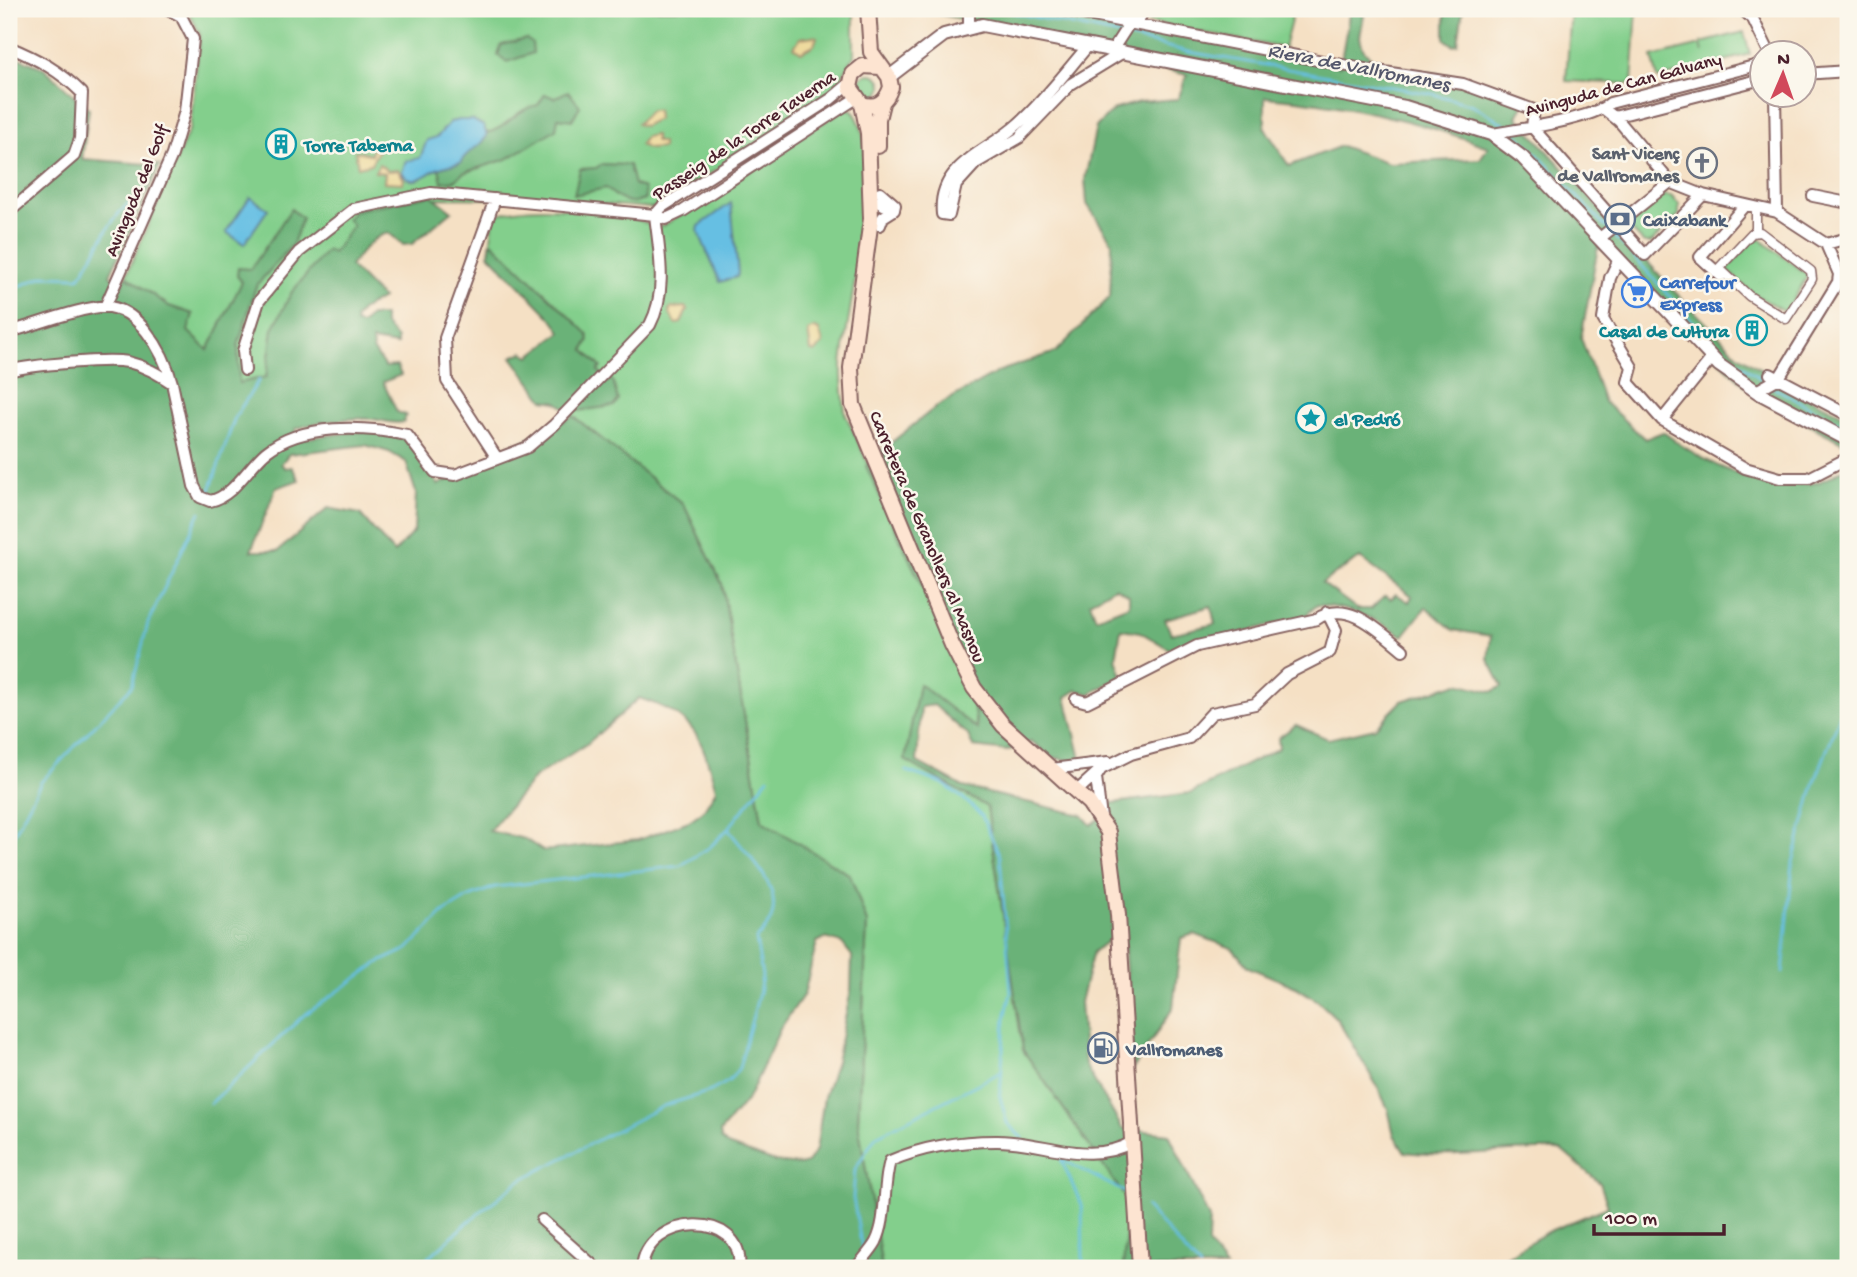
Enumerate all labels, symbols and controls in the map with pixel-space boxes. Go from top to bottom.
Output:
north arrow [1748,38,1818,108]
water label: Riera de Vallromanes [1265,40,1454,100]
street label: Avinguda de Can Galvany [1523,49,1725,124]
text: N [1777,49,1790,72]
street label: Passeig de la Torre Taverna [648,66,842,207]
street label: Avinguda del Golf [101,120,176,261]
building icon: Torre Taberna [264,127,298,161]
place label: Torre Taberna [302,136,414,159]
place label: Sant Vicenç de Vallromanes [1558,144,1681,189]
church icon: Sant Vicenç de Vallromanes [1685,146,1719,180]
bank icon: Caixabank [1603,202,1637,236]
place label: Caixabank [1642,211,1729,234]
place label: Carrefour Express [1659,273,1738,318]
supermarket icon: Carrefour Express [1620,275,1654,309]
building icon: Casal de Cultura [1735,313,1769,347]
place label: Casal de Cultura [1598,322,1730,345]
place icon: el Pedró [1294,401,1328,435]
street label: Carretera de Granollers al Masnou [862,408,989,667]
place label: el Pedró [1333,410,1401,433]
fuel station icon: Vallromanes [1086,1031,1120,1065]
place label: Vallromanes [1125,1040,1223,1063]
scale bar [1594,1193,1724,1237]
text: 100 m [1604,1208,1657,1233]

